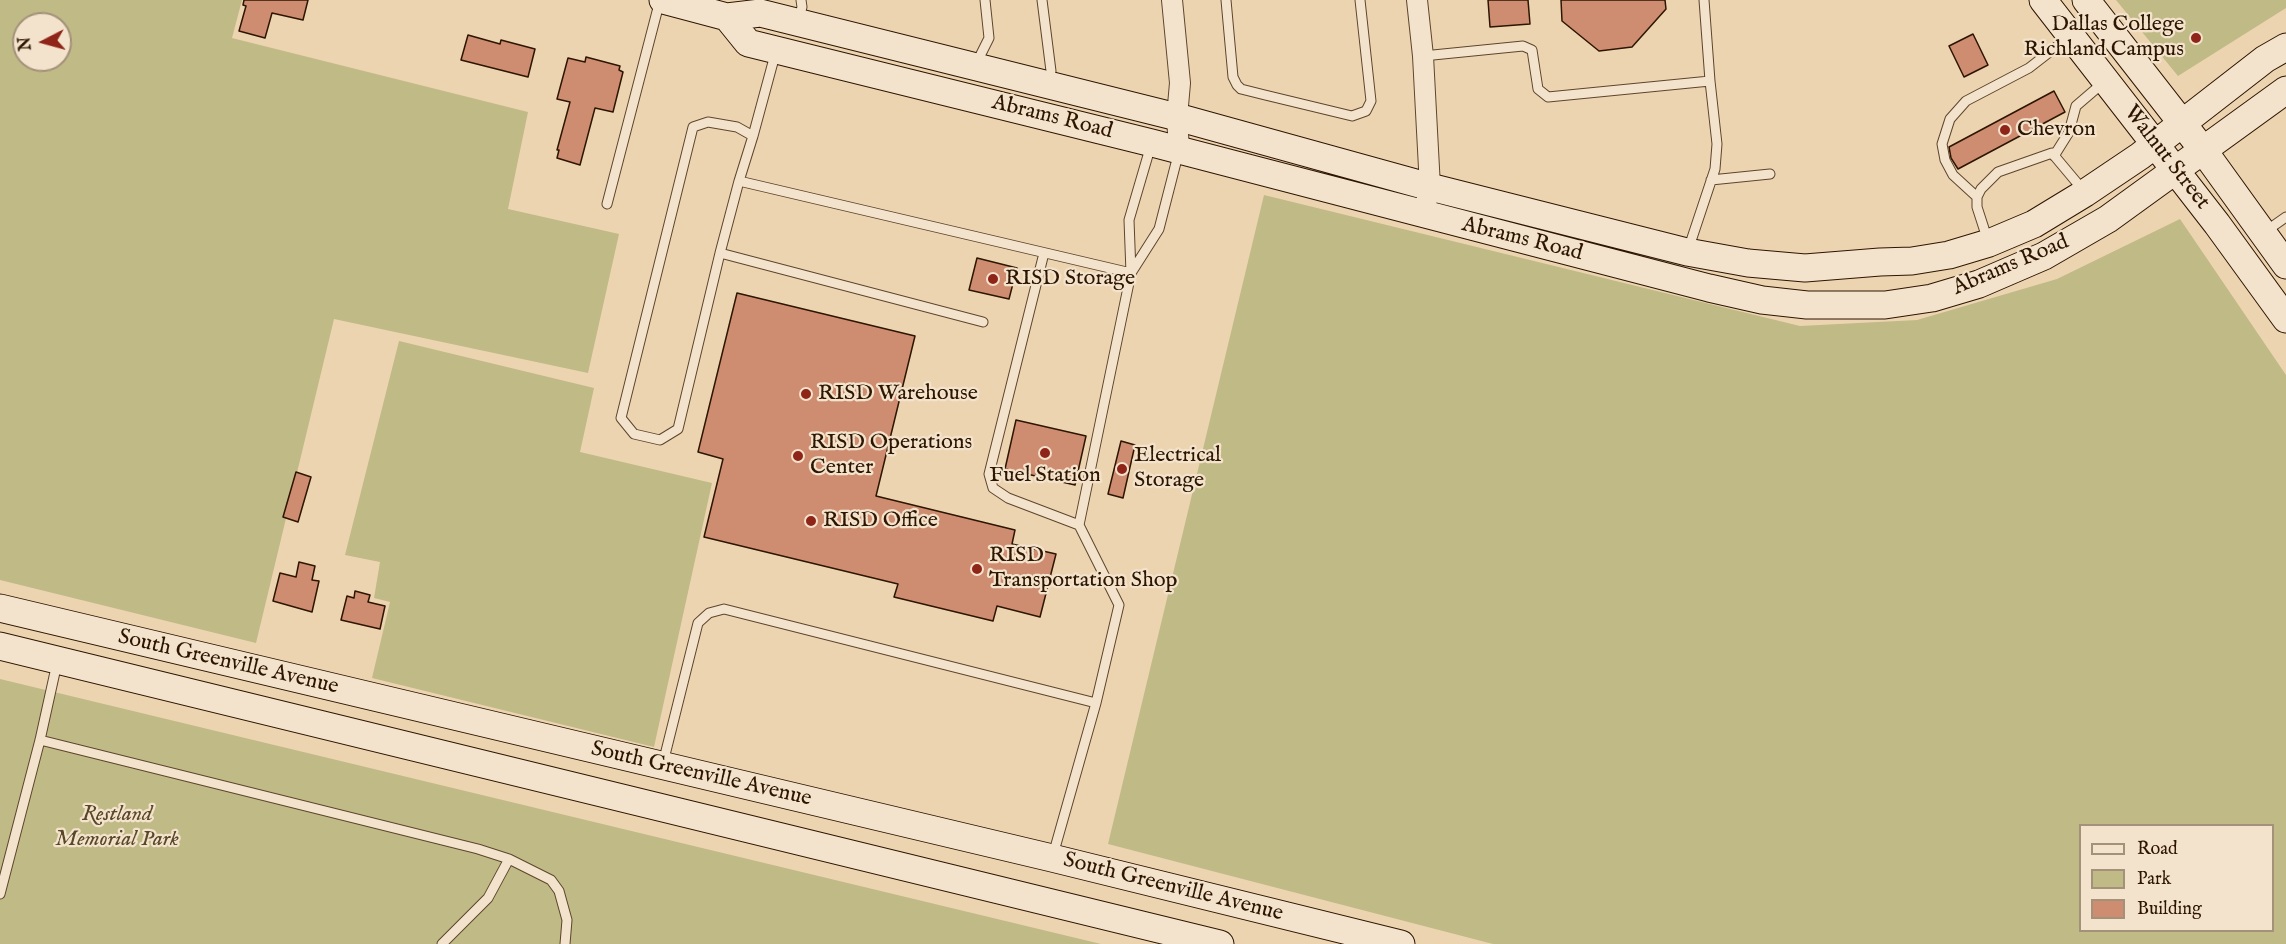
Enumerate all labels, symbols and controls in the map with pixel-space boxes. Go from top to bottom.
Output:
north arrow [12,12,72,72]
place label: Dallas College Richland Campus [2023,12,2184,63]
marker: Dallas College Richland Campus [2189,31,2203,45]
text: N [15,36,37,52]
street label: Abrams Road [989,90,1115,146]
street label: Walnut Street [2117,101,2215,215]
place label: Chevron [2017,117,2096,143]
marker: Chevron [1998,123,2012,137]
street label: Abrams Road [1459,212,1585,268]
street label: Abrams Road [1949,230,2073,302]
place label: RISD Storage [1005,266,1135,292]
marker: RISD Storage [986,272,1000,286]
place label: RISD Warehouse [818,381,978,407]
marker: RISD Warehouse [799,387,813,401]
place label: RISD Operations Center [810,430,972,482]
place label: Electrical Storage [1134,443,1221,494]
marker: Fuel Station [1038,446,1052,460]
marker: RISD Operations Center [791,449,805,463]
marker: Electrical Storage [1115,462,1129,476]
place label: Fuel Station [989,463,1101,489]
place label: RISD Office [823,508,938,534]
marker: RISD Office [804,514,818,528]
place label: RISD Transportation Shop [989,543,1178,594]
marker: RISD Transportation Shop [970,562,984,576]
street label: South Greenville Avenue [115,625,341,701]
street label: South Greenville Avenue [588,737,814,813]
park label: Restland Memorial Park [55,802,179,854]
legend [2079,824,2274,932]
text: Road [2137,838,2178,861]
street label: South Greenville Avenue [1060,848,1286,928]
text: Park [2137,868,2171,891]
text: Building [2137,898,2202,921]

